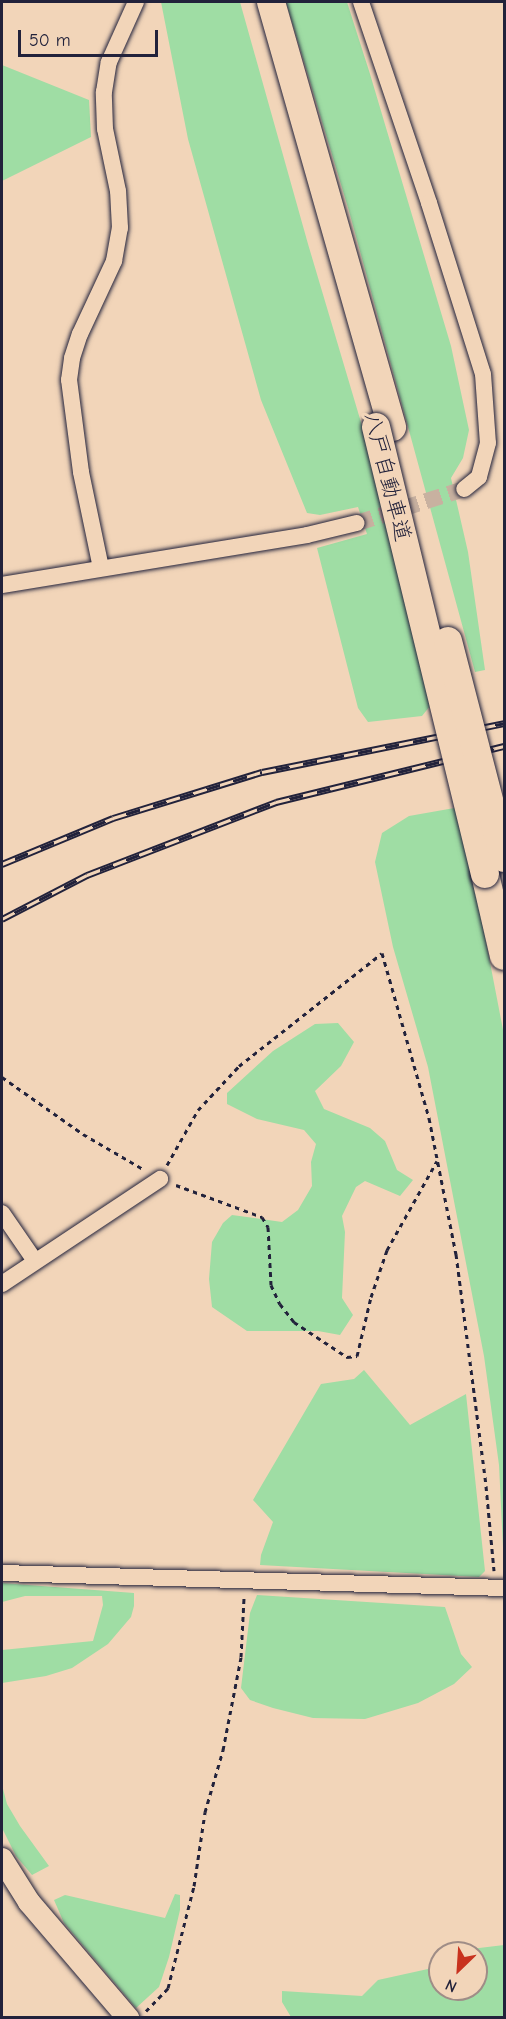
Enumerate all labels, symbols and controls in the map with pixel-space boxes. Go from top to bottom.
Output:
scale bar [21,18,160,56]
text: 50 m [29,30,71,51]
street label: 八戸自動車道 [358,410,416,544]
north arrow [428,1941,488,2001]
text: N [443,1975,460,1996]

